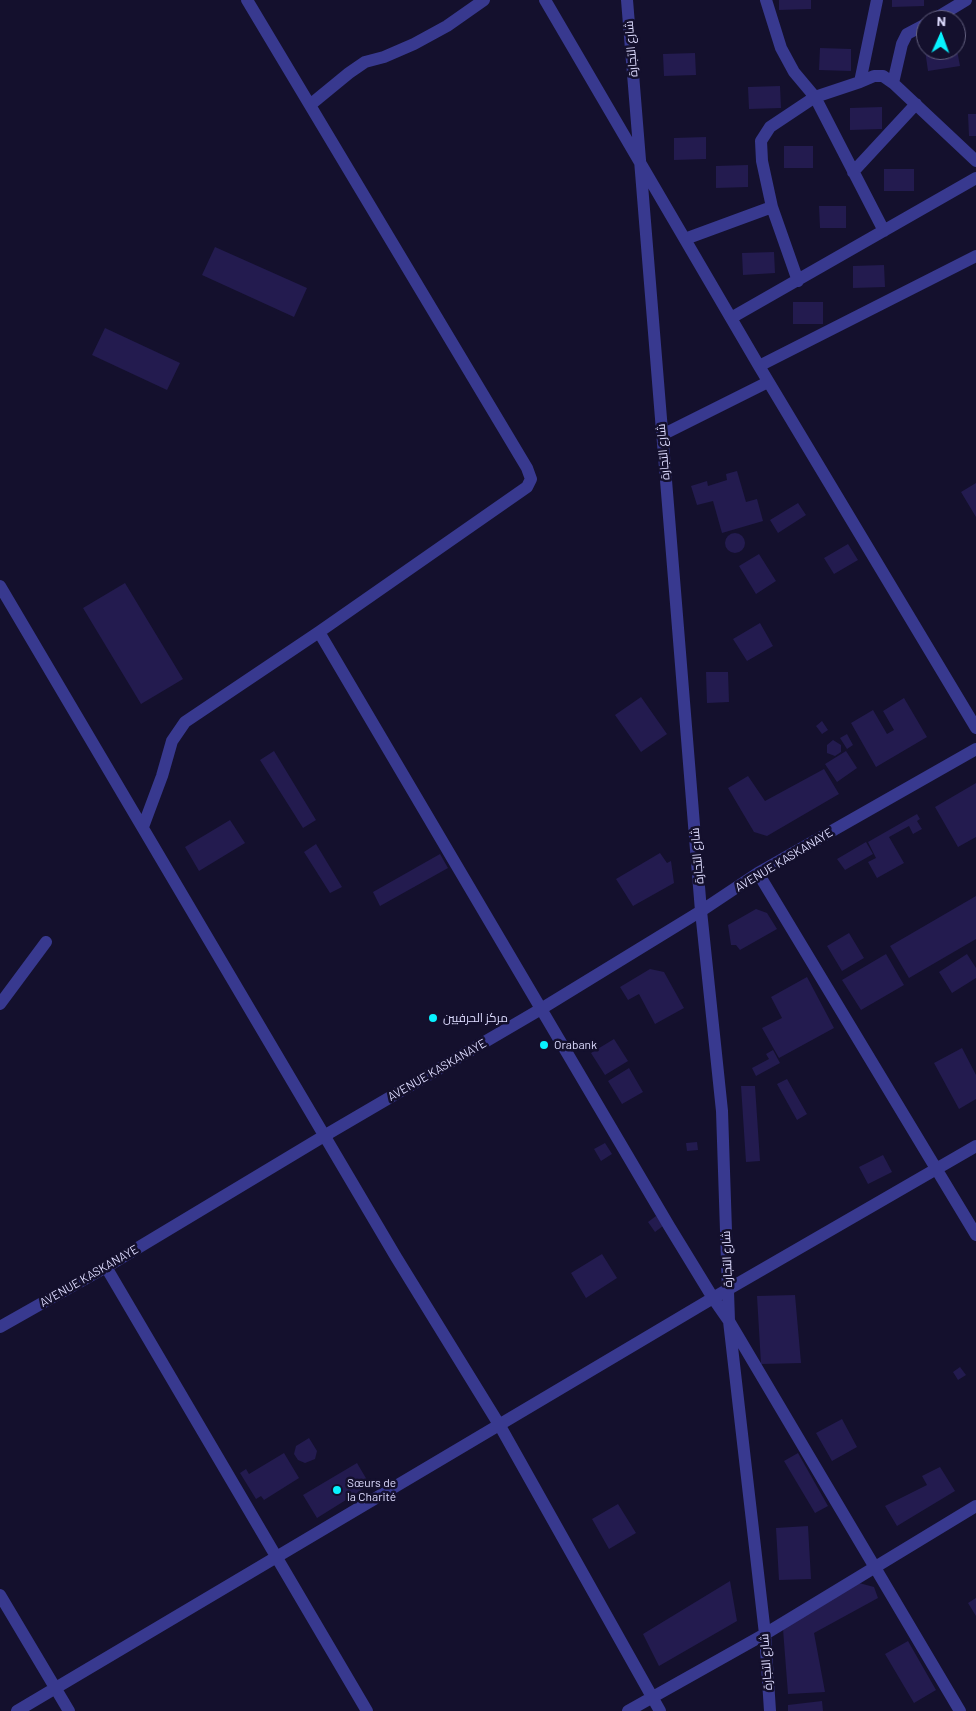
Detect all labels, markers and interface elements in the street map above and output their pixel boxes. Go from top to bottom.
north arrow [916,10,966,60]
text: N [937,12,946,29]
street label: شارع التجارة [621,20,641,78]
street label: شارع التجارة [653,423,673,481]
street label: AVENUE KASKANAYE [733,825,835,895]
street label: شارع التجارة [687,827,707,885]
place label: مركز الحرفيين [443,1011,508,1025]
marker: مركز الحرفيين [427,1012,439,1024]
street label: AVENUE KASKANAYE [385,1036,489,1104]
place label: Orabank [554,1038,597,1052]
marker: Orabank [538,1039,550,1051]
street label: شارع التجارة [719,1230,735,1288]
street label: AVENUE KASKANAYE [37,1242,141,1310]
place label: Sœurs de la Charité [347,1476,396,1504]
marker: Sœurs de la Charité [331,1484,343,1496]
street label: شارع التجارة [757,1633,775,1691]

